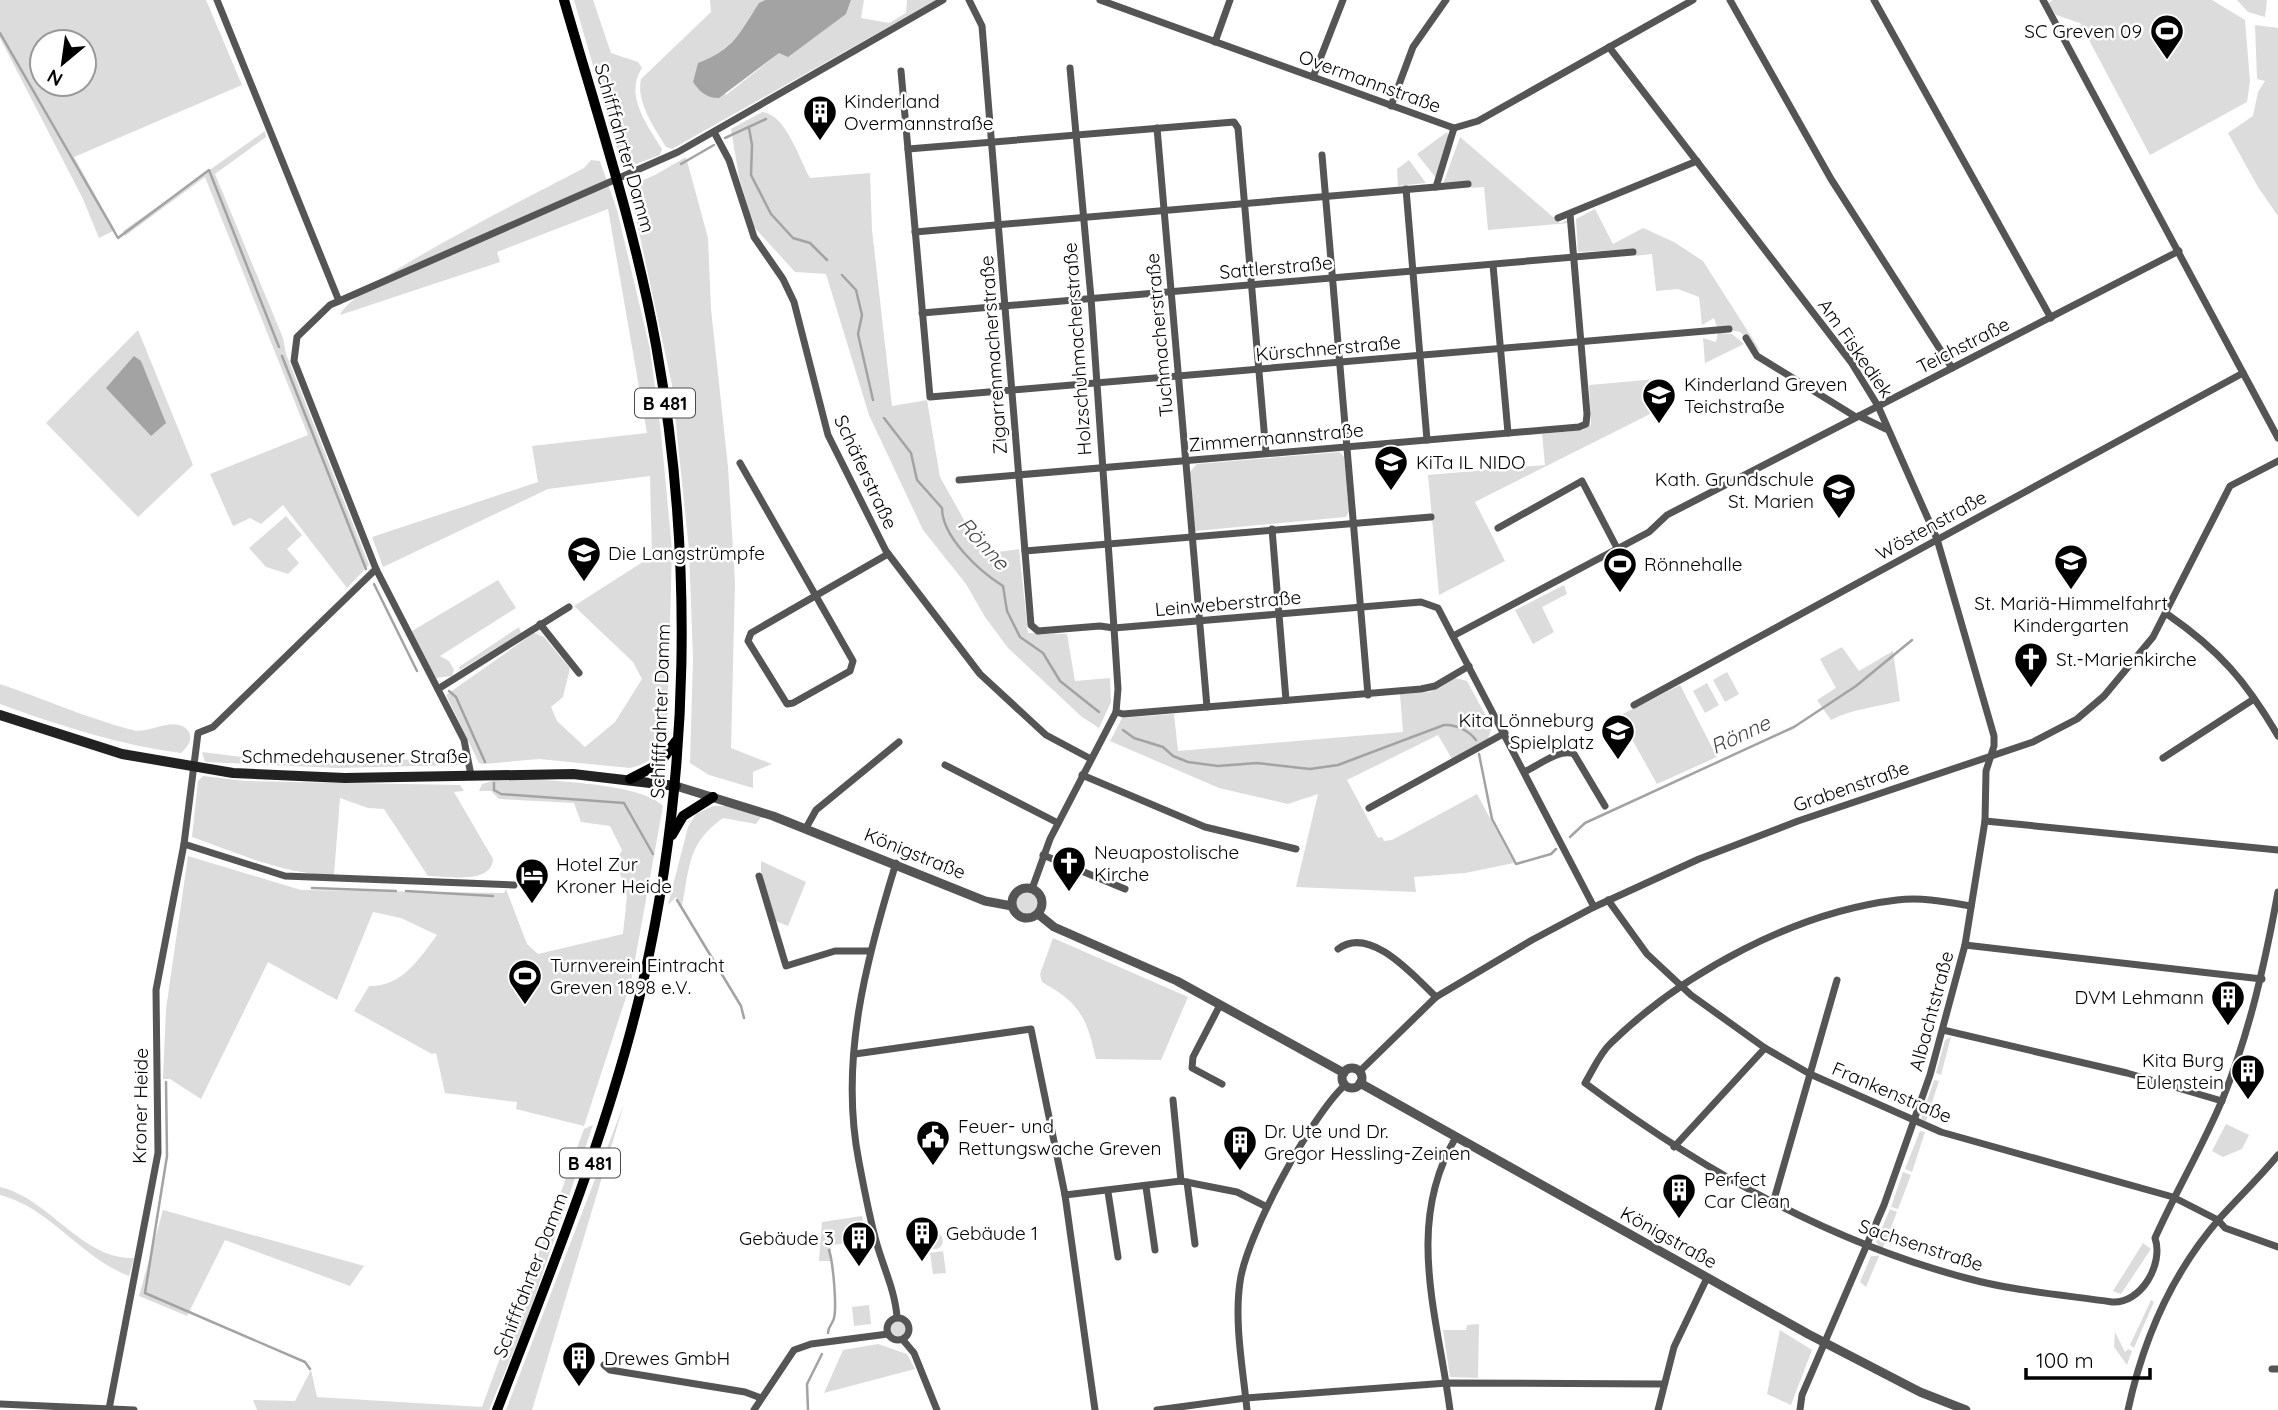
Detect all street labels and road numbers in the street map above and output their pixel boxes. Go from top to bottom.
street label: Overmannstraße [1296,44,1444,118]
street label: Schifffahrter Damm [589,61,661,235]
street label: Holzschuhmacherstraße [1058,242,1096,456]
street label: Sattlerstraße [1218,250,1334,284]
street label: Tuchmacherstraße [1140,252,1178,418]
street label: Zigarrenmacherstraße [974,255,1012,455]
street label: Am Fiskediek [1813,294,1899,402]
street label: Teichstraße [1913,311,2013,379]
street label: Kürschnerstraße [1254,330,1402,366]
road number: B 481 [635,388,695,418]
street label: Schäferstraße [829,411,903,533]
street label: Zimmermannstraße [1187,417,1365,457]
street label: Wöstenstraße [1871,485,1991,565]
street label: Leinweberstraße [1154,585,1302,621]
street label: Schifffahrter Damm [645,623,675,799]
street label: Schmedehausener Straße [242,744,468,768]
street label: Grabenstraße [1790,755,1912,817]
street label: Königstraße [861,822,969,884]
street label: Albachtstraße [1903,948,1959,1074]
street label: Kroner Heide [127,1048,153,1164]
street label: Frankenstraße [1828,1056,1956,1128]
road number: B 481 [560,1148,620,1178]
street label: Schifffahrter Damm [487,1189,573,1361]
street label: Königstraße [1616,1201,1722,1273]
street label: Sachsenstraße [1856,1214,1986,1276]

